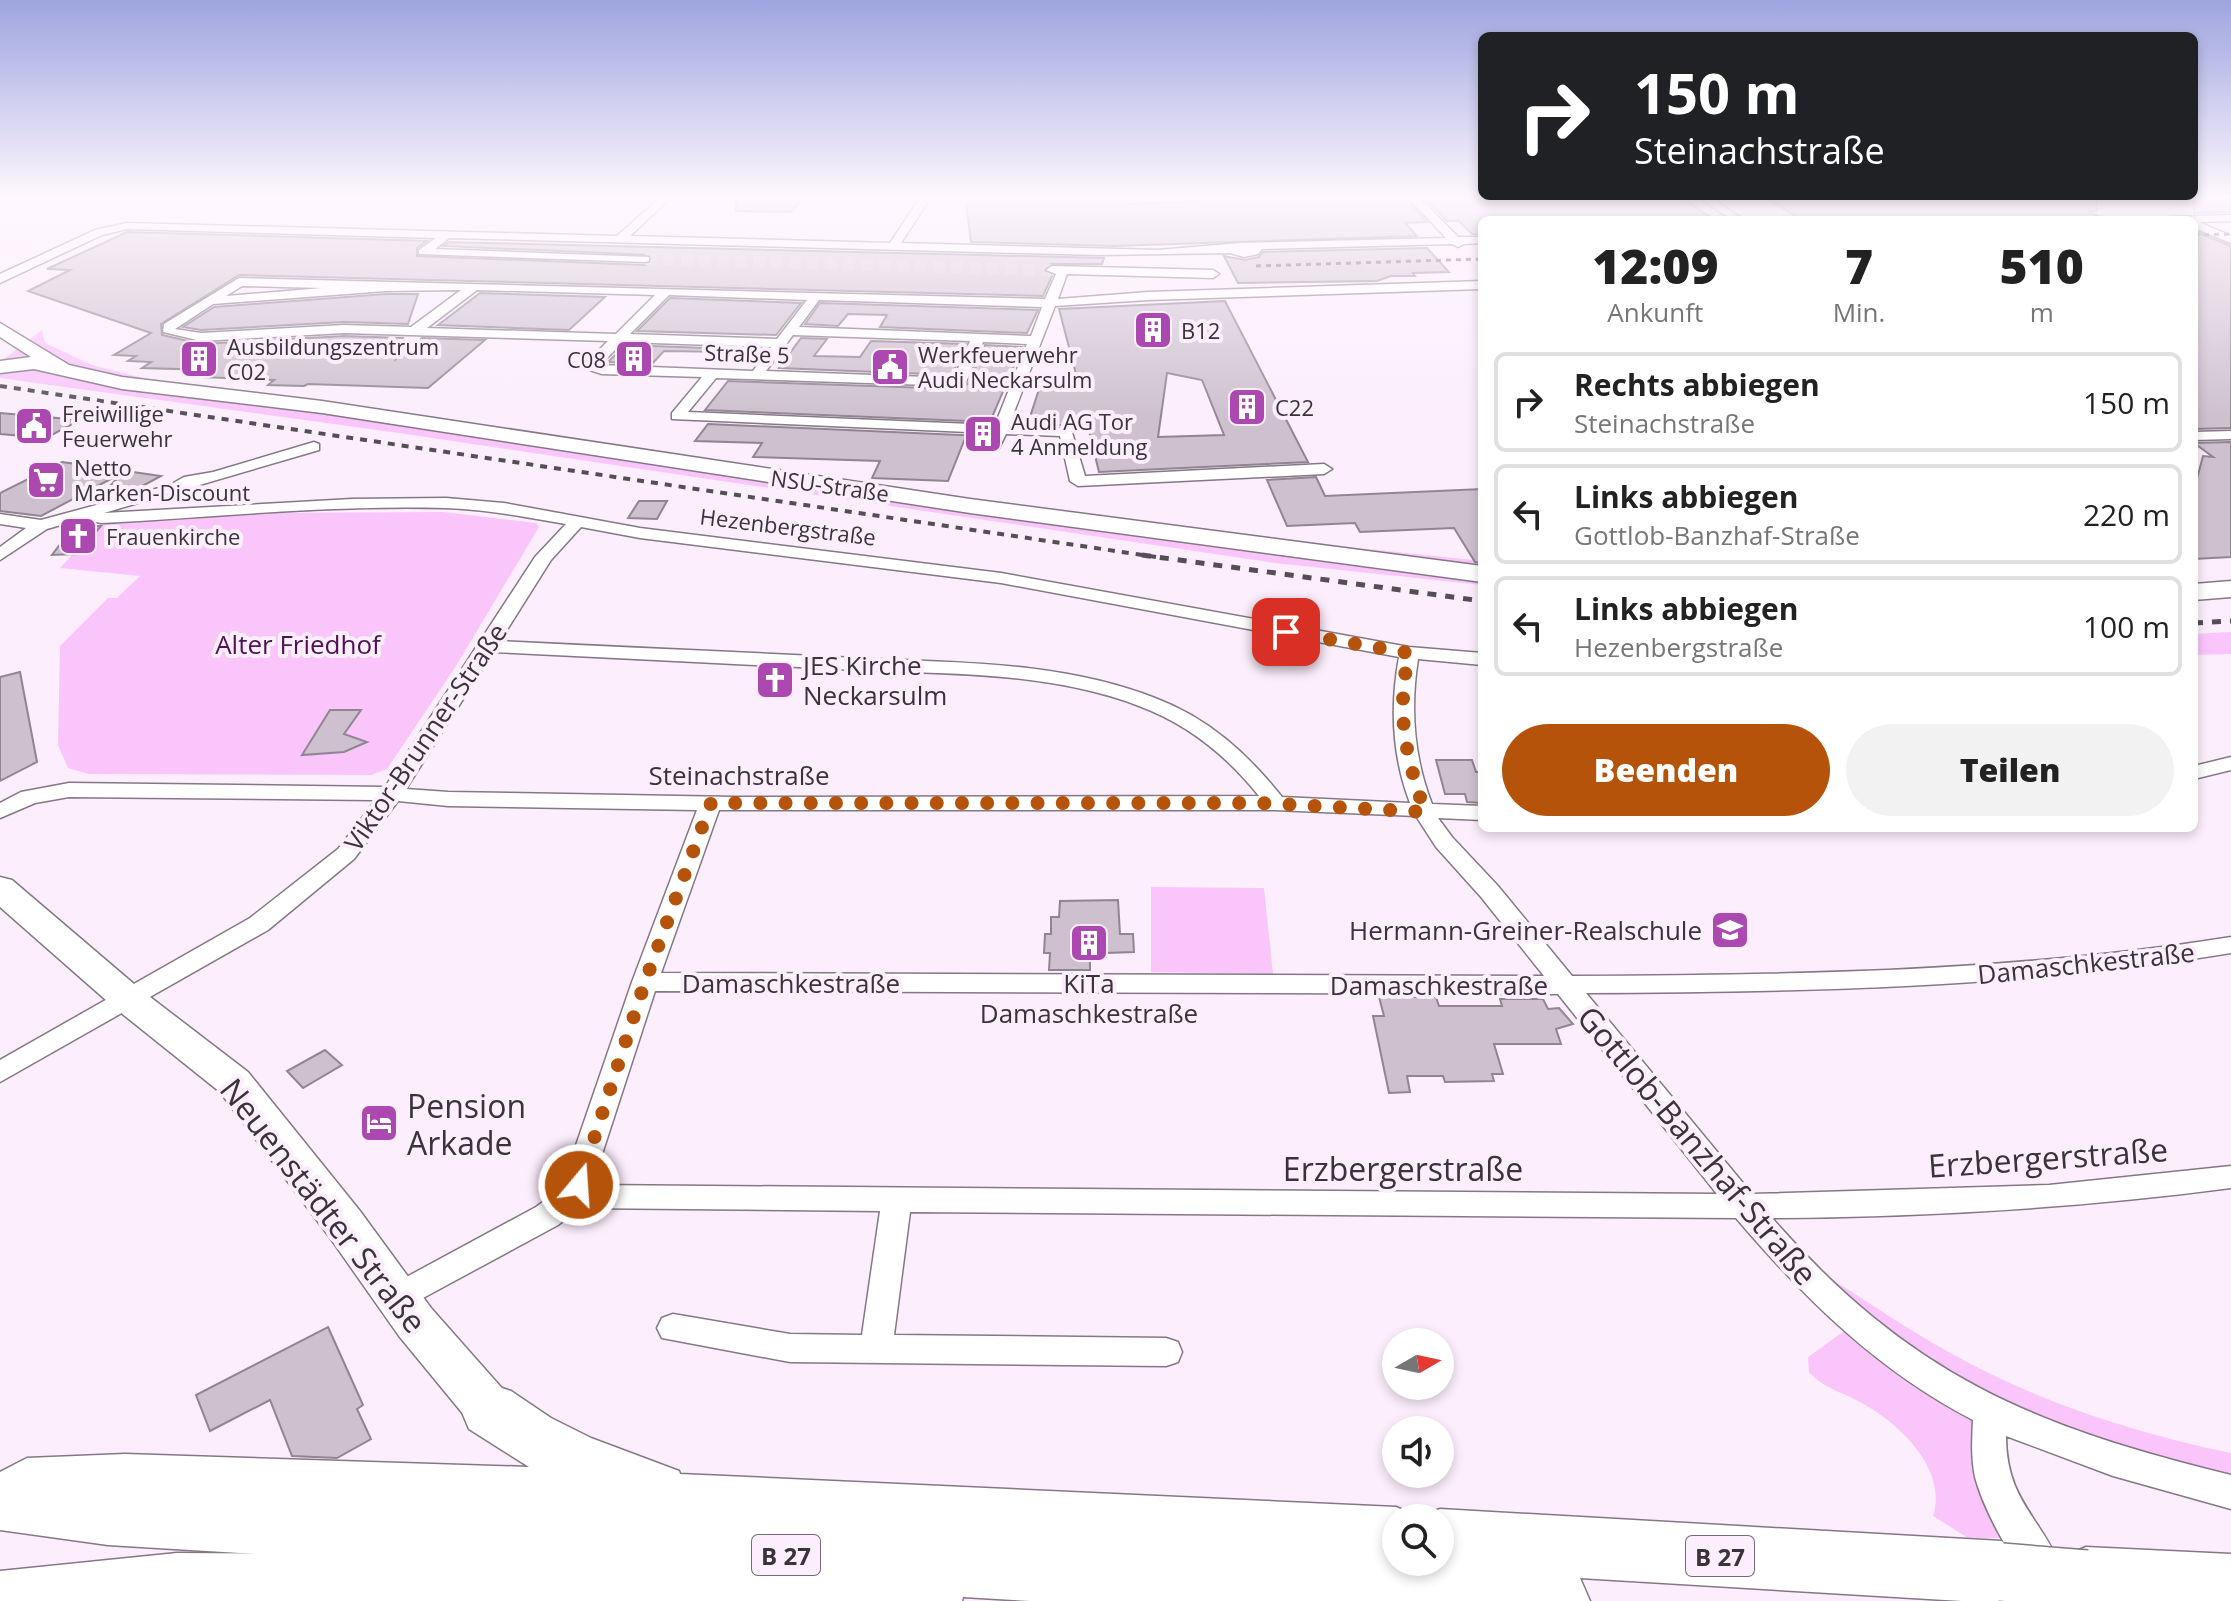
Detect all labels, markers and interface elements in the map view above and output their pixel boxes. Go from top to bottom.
text: 150 m [1634,54,1800,130]
icon: right [1502,64,1606,168]
text: Steinachstraße [1634,126,1885,175]
text: 12:09 [1592,233,1719,298]
text: 7 [1845,233,1873,298]
text: 510 [1999,233,2084,298]
text: Ankunft [1607,294,1703,330]
text: Min. [1833,294,1885,330]
text: m [2030,294,2054,330]
building icon: B12 [1132,309,1174,351]
place label: B12 [1181,315,1220,345]
place label: Ausbildungszentrum C02 [227,331,439,386]
street label: Straße 5 [704,337,790,369]
building icon: Ausbildungszentrum C02 [178,338,220,380]
building icon: C08 [613,338,655,380]
place label: Werkfeuerwehr Audi Neckarsulm [918,339,1092,394]
place label: C08 [567,344,606,374]
public building icon: Werkfeuerwehr Audi Neckarsulm [869,346,911,388]
text: Rechts abbiegen [1574,364,1820,405]
icon: right [1506,380,1550,424]
text: 150 m [2083,382,2170,423]
building icon: C22 [1226,386,1268,428]
place label: C22 [1275,392,1314,422]
place label: Freiwillige Feuerwehr [62,398,172,453]
public building icon: Freiwillige Feuerwehr [13,405,55,447]
text: Steinachstraße [1574,405,1755,441]
place label: Audi AG Tor 4 Anmeldung [1011,406,1147,461]
building icon: Audi AG Tor 4 Anmeldung [962,413,1004,455]
place label: Netto Marken-Discount [74,452,250,507]
supermarket icon: Netto Marken-Discount [25,459,67,501]
street label: NSU-Straße [769,462,891,508]
text: Links abbiegen [1574,476,1799,517]
icon: left [1506,492,1550,536]
text: 220 m [2083,494,2170,535]
street label: Hezenbergstraße [698,500,878,552]
church icon: Frauenkirche [57,515,99,557]
text: Gottlob-Banzhaf-Straße [1574,517,1860,553]
place label: Frauenkirche [106,521,240,551]
text: Links abbiegen [1574,588,1799,629]
pin [1252,598,1320,666]
icon: left [1506,604,1550,648]
text: 100 m [2083,606,2170,647]
icon: arrive [1264,610,1308,654]
street label: Viktor-Brunner-Straße [335,616,515,858]
park label: Alter Friedhof [215,626,382,662]
text: Hezenbergstraße [1574,629,1783,665]
place label: JES Kirche Neckarsulm [800,647,947,713]
church icon: JES Kirche Neckarsulm [754,659,796,701]
button: Beenden [1502,724,1830,816]
button: Teilen [1846,724,2174,816]
street label: Steinachstraße [649,757,830,793]
school or university icon: Hermann-Greiner-Realschule [1709,909,1751,951]
place label: Hermann-Greiner-Realschule [1349,912,1702,948]
building icon: KiTa Damaschkestraße [1068,922,1110,964]
street label: Damaschkestraße [1976,934,2196,992]
street label: Damaschkestraße [682,965,900,1001]
place label: KiTa Damaschkestraße [980,965,1198,1031]
street label: Damaschkestraße [1330,967,1548,1003]
street label: Gottlob-Banzhaf-Straße [1568,996,1828,1294]
street label: Neuenstädter Straße [211,1069,437,1341]
place label: Pension Arkade [407,1084,526,1164]
hotel icon: Pension Arkade [358,1102,400,1144]
street label: Erzbergerstraße [1927,1127,2169,1187]
position arrow [537,1143,621,1227]
street label: Erzbergerstraße [1283,1147,1523,1190]
north arrow [1382,1328,1454,1400]
map controls [1382,1328,1454,1576]
button: sound [1382,1416,1454,1488]
button: search [1382,1504,1454,1576]
road number: B 27 [752,1535,820,1575]
road number: B 27 [1686,1536,1754,1576]

